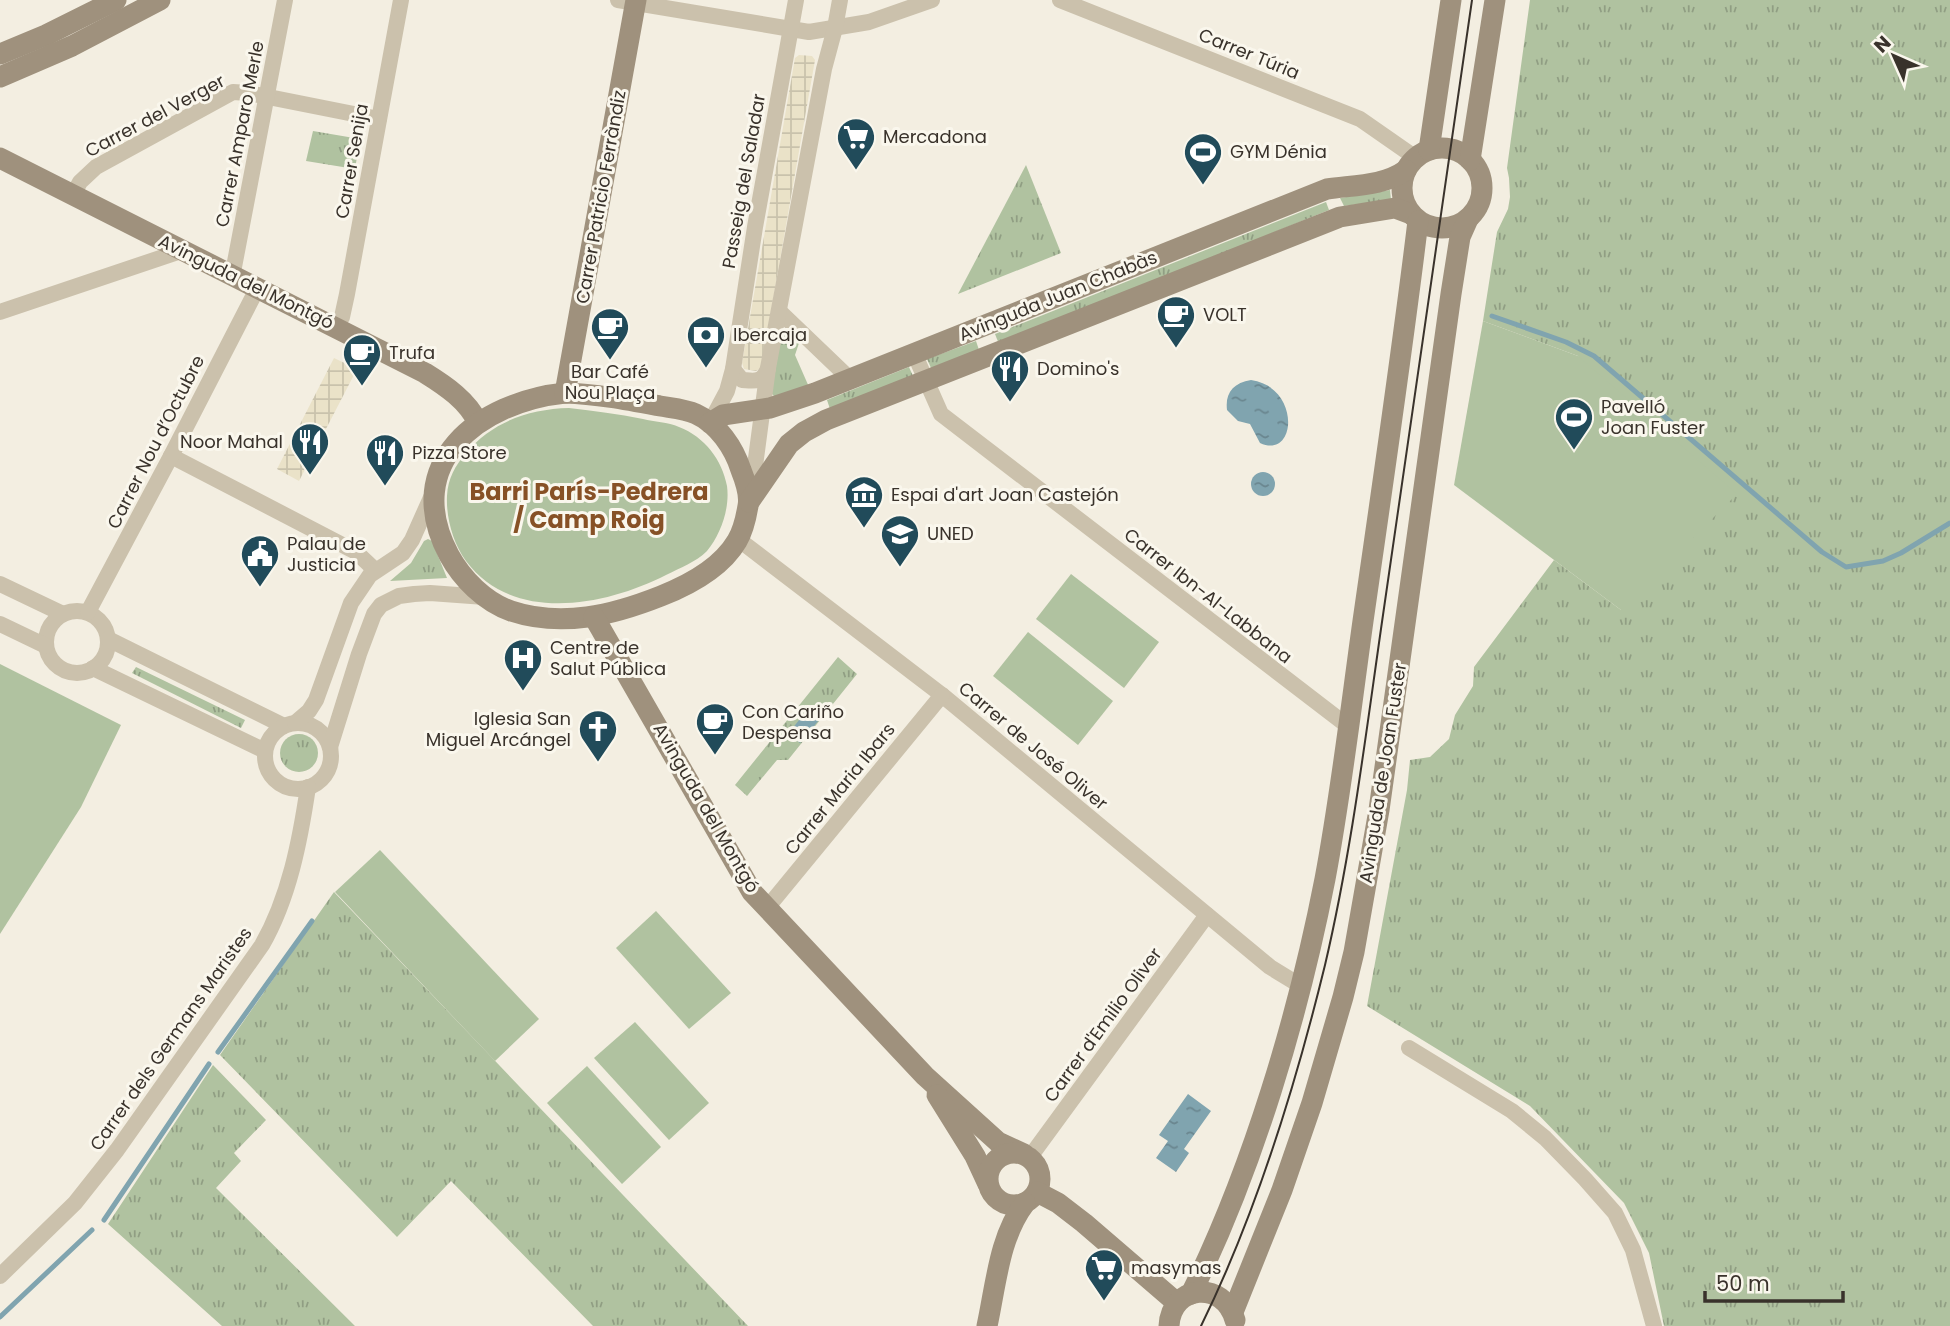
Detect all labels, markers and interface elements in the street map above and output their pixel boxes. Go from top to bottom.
north arrow [1859,21,1929,91]
street label: Carrer Túria [1195,22,1303,85]
text: N [1868,30,1897,59]
street label: Carrer Amparo Merle [209,39,270,229]
street label: Carrer del Verger [81,68,229,163]
street label: Carrer Patricio Ferràndiz [569,88,632,306]
street label: Passeig del Saladar [716,91,771,270]
street label: Carrer Senija [329,101,374,220]
supermarket icon: Mercadona [835,116,877,171]
place label: Mercadona [883,124,987,149]
sports icon: GYM Dénia [1182,131,1224,186]
place label: GYM Dénia [1230,139,1327,164]
street label: Avinguda del Montgó [154,228,338,335]
street label: Avinguda Juan Chabàs [955,244,1161,347]
cafe icon: VOLT [1155,294,1197,349]
place label: VOLT [1203,302,1247,327]
cafe icon: Bar Café Nou Plaça [589,306,631,361]
bank icon: Ibercaja [685,314,727,369]
place label: Ibercaja [733,322,807,347]
cafe icon: Trufa [341,332,383,387]
place label: Trufa [389,340,435,365]
restaurant icon: Domino's [989,348,1031,403]
street label: Carrer Nou d’Octubre [101,351,210,533]
place label: Domino's [1037,356,1120,381]
place label: Bar Café Nou Plaça [565,359,655,405]
place label: Pavelló Joan Fuster [1601,394,1705,440]
sports icon: Pavelló Joan Fuster [1553,396,1595,451]
restaurant icon: Noor Mahal [289,421,331,476]
place label: Noor Mahal [180,429,283,454]
restaurant icon: Pizza Store [364,432,406,487]
place label: Pizza Store [412,440,507,465]
museum icon: Espai d'art Joan Castejón [843,474,885,529]
district label: Barri París-Pedrera / Camp Roig [469,475,709,536]
place label: Espai d'art Joan Castejón [891,482,1119,507]
school or university icon: UNED [879,513,921,568]
place label: UNED [927,521,974,546]
street label: Carrer Ibn-Al-Labbana [1119,522,1297,669]
place label: Palau de Justicia [287,531,366,577]
public building icon: Palau de Justicia [239,533,281,588]
place label: Centre de Salut Pública [550,635,666,681]
hospital icon: Centre de Salut Pública [502,637,544,692]
street label: Avinguda de Joan Fuster [1353,661,1412,885]
street label: Carrer de José Oliver [953,676,1113,816]
place label: Con Cariño Despensa [742,699,844,745]
cafe icon: Con Cariño Despensa [694,701,736,756]
place label: Iglesia San Miguel Arcángel [426,706,571,752]
church icon: Iglesia San Miguel Arcángel [577,708,619,763]
street label: Avinguda del Montgó [648,718,765,897]
street label: Carrer Maria Ibars [779,718,901,860]
street label: Carrer dels Germans Maristes [84,922,258,1156]
street label: Carrer d'Emilio Oliver [1038,942,1167,1107]
supermarket icon: masymas [1083,1247,1125,1302]
place label: masymas [1131,1255,1221,1280]
scale bar [1705,1260,1843,1304]
text: 50 m [1716,1269,1770,1298]

